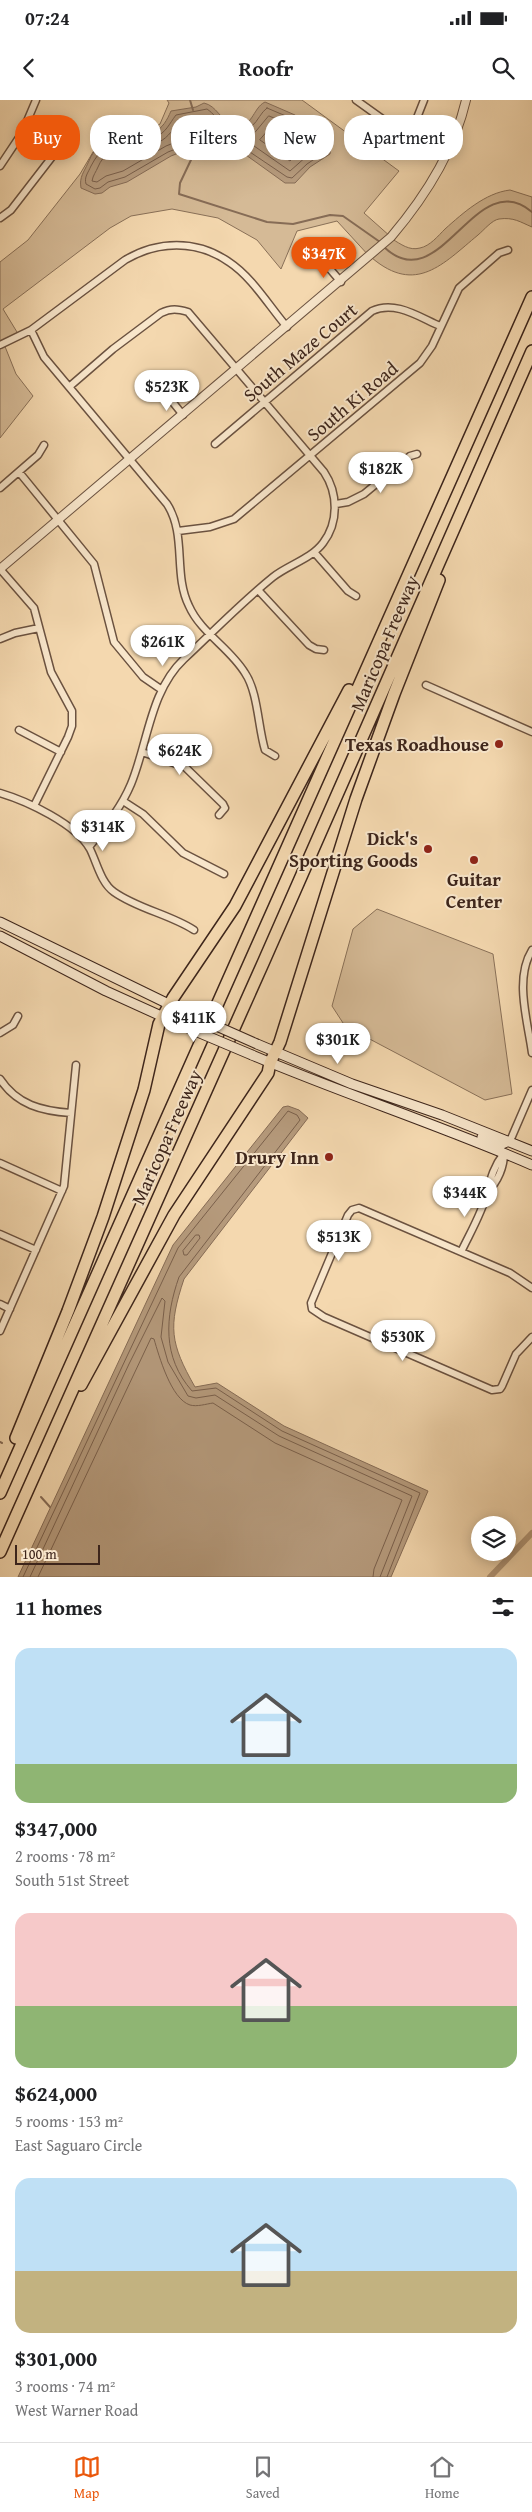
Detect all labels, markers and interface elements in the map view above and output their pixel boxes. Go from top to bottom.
text: 07:24 [25,4,70,32]
text: Roofr [239,52,293,84]
icon: back [15,54,43,82]
icon: search [489,54,517,82]
chip: Buy [15,115,80,160]
chip: Rent [90,115,161,160]
chip: Filters [171,115,255,160]
chip: New [265,115,334,160]
chip: Apartment [344,115,463,160]
pin: $347K [289,236,359,279]
text: $347K [302,241,346,265]
street label: South Maze Court [237,296,363,408]
street label: South Ki Road [300,354,404,448]
pin: $523K [132,370,202,412]
text: $523K [145,374,189,398]
pin: $182K [346,452,416,494]
text: $182K [359,456,403,480]
street label: Maricopa Freeway [343,570,426,715]
pin: $261K [128,624,198,667]
text: $261K [141,629,185,653]
place label: Texas Roadhouse [345,730,489,758]
pin: $624K [145,734,215,776]
text: $624K [158,738,202,762]
marker: Texas Roadhouse [493,738,505,750]
pin: $314K [68,810,138,852]
text: $314K [81,814,125,838]
place label: Dick's Sporting Goods [289,824,418,874]
marker: Dick's Sporting Goods [422,843,434,855]
marker: Guitar Center [468,854,480,866]
place label: Guitar Center [446,865,503,915]
pin: $411K [159,1000,229,1043]
text: $411K [172,1005,216,1029]
pin: $301K [303,1022,373,1065]
text: $301K [316,1027,360,1051]
street label: Maricopa Freeway [124,1064,209,1209]
place label: Drury Inn [235,1143,320,1171]
marker: Drury Inn [323,1151,335,1163]
pin: $344K [430,1176,500,1218]
text: $344K [443,1180,487,1204]
pin: $513K [304,1220,374,1262]
text: $513K [317,1224,361,1248]
pin: $530K [368,1320,438,1362]
text: $530K [381,1324,425,1348]
map controls [471,1516,516,1561]
button: layers [471,1516,516,1561]
scale bar [15,1542,100,1565]
text: 100 m [22,1544,57,1564]
text: 11 homes [15,1592,102,1623]
icon: filters [489,1593,517,1621]
icon: home [221,1680,311,1770]
text: $347,000 [15,1813,97,1844]
text: 2 rooms · 78 m² [15,1844,115,1868]
text: South 51st Street [15,1868,129,1892]
icon: home [221,1945,311,2035]
text: $624,000 [15,2078,97,2109]
text: 5 rooms · 153 m² [15,2109,123,2133]
text: East Saguaro Circle [15,2133,142,2157]
icon: home [221,2210,311,2300]
text: $301,000 [15,2343,97,2374]
text: 3 rooms · 74 m² [15,2374,115,2398]
text: West Warner Road [15,2398,138,2422]
tab: Map [73,2453,101,2503]
tab: Saved [246,2453,280,2503]
tab: Home [425,2453,459,2503]

